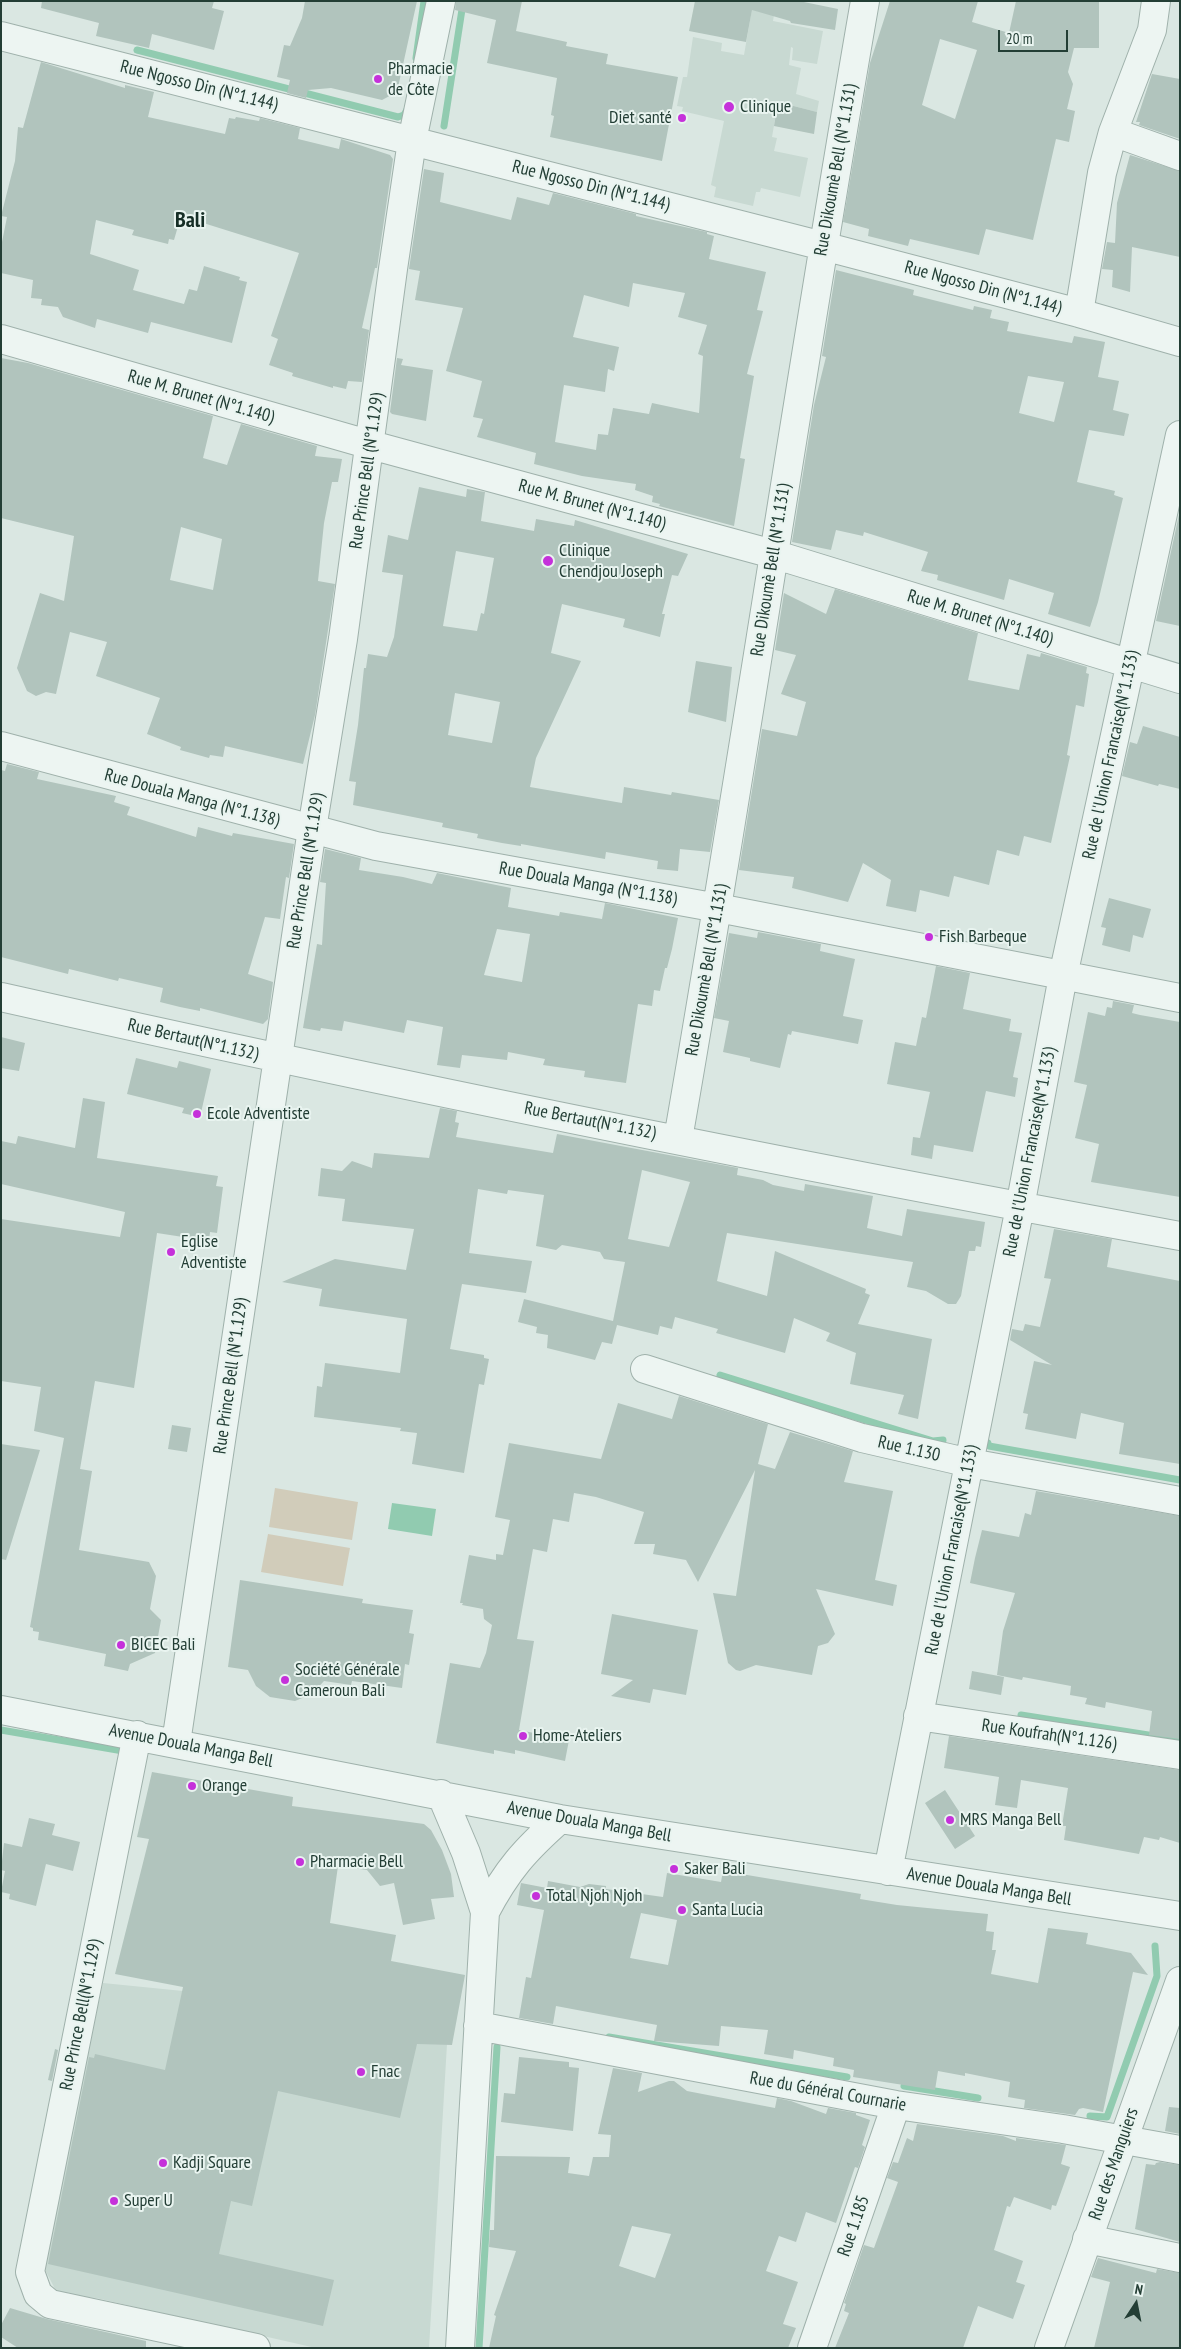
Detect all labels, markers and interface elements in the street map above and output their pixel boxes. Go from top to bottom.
scale bar [1001,20,1071,52]
text: 20 m [1006,29,1032,48]
street label: Rue Ngosso Din (N°1.144) [118,56,280,116]
place label: Pharmacie de Côte [388,58,453,100]
marker: Pharmacie de Côte [372,73,384,85]
street label: Rue Dikoumè Bell (N°1.131) [810,82,862,258]
place label: Clinique [740,96,791,118]
marker: Clinique [722,100,736,114]
place label: Diet santé [609,107,672,129]
marker: Diet santé [676,112,688,124]
street label: Rue Ngosso Din (N°1.144) [510,156,672,216]
district label: Bali [175,208,205,234]
street label: Rue Ngosso Din (N°1.144) [902,257,1064,319]
street label: Rue M. Brunet (N°1.140) [125,366,277,428]
street label: Rue Prince Bell (N°1.129) [345,392,389,550]
street label: Rue M. Brunet (N°1.140) [516,475,668,535]
street label: Rue Dikoumè Bell (N°1.131) [747,482,795,658]
place label: Clinique Chendjou Joseph [559,540,663,582]
marker: Clinique Chendjou Joseph [541,554,555,568]
street label: Rue M. Brunet (N°1.140) [904,586,1056,650]
street label: Rue de l'Union Francaise(N°1.133) [1078,648,1144,862]
street label: Rue Douala Manga (N°1.138) [102,764,282,832]
street label: Rue Prince Bell (N°1.129) [283,792,329,950]
street label: Rue Douala Manga (N°1.138) [497,858,679,910]
street label: Rue Dikoumè Bell (N°1.131) [681,882,733,1058]
place label: Fish Barbeque [939,926,1027,948]
marker: Fish Barbeque [923,931,935,943]
street label: Rue Bertaut(N°1.132) [125,1014,261,1066]
street label: Rue de l'Union Francaise(N°1.133) [999,1045,1061,1259]
street label: Rue Bertaut(N°1.132) [522,1098,658,1144]
place label: Ecole Adventiste [207,1103,310,1125]
marker: Ecole Adventiste [191,1108,203,1120]
place label: Eglise Adventiste [181,1231,247,1274]
marker: Eglise Adventiste [165,1246,177,1258]
street label: Rue Prince Bell (N°1.129) [209,1297,253,1455]
street label: Rue 1.130 [876,1431,942,1467]
street label: Rue de l'Union Francaise(N°1.133) [921,1443,983,1657]
place label: BICEC Bali [131,1634,195,1656]
marker: BICEC Bali [115,1639,127,1651]
place label: Société Générale Cameroun Bali [295,1659,400,1702]
marker: Société Générale Cameroun Bali [279,1674,291,1686]
street label: Rue Koufrah(N°1.126) [980,1715,1118,1755]
street label: Avenue Douala Manga Bell [107,1720,275,1772]
place label: Home-Ateliers [533,1725,622,1747]
marker: Home-Ateliers [517,1730,529,1742]
place label: Orange [202,1775,247,1797]
marker: Orange [186,1780,198,1792]
street label: Avenue Douala Manga Bell [505,1797,673,1847]
place label: MRS Manga Bell [960,1809,1061,1831]
marker: MRS Manga Bell [944,1814,956,1826]
place label: Pharmacie Bell [310,1851,403,1873]
marker: Pharmacie Bell [294,1856,306,1868]
place label: Saker Bali [684,1858,746,1880]
marker: Saker Bali [668,1863,680,1875]
street label: Avenue Douala Manga Bell [905,1863,1073,1911]
place label: Total Njoh Njoh [546,1885,642,1907]
marker: Total Njoh Njoh [530,1890,542,1902]
place label: Santa Lucia [692,1899,763,1921]
marker: Santa Lucia [676,1904,688,1916]
street label: Rue Prince Bell(N°1.129) [56,1938,106,2092]
place label: Fnac [371,2061,400,2083]
marker: Fnac [355,2066,367,2078]
street label: Rue du Général Cournarie [748,2068,908,2116]
street label: Rue des Manguiers [1085,2105,1143,2223]
place label: Kadji Square [173,2152,251,2174]
marker: Kadji Square [157,2157,169,2169]
place label: Super U [124,2190,173,2212]
street label: Rue 1.185 [833,2193,875,2259]
marker: Super U [108,2195,120,2207]
north arrow [1111,2279,1161,2329]
text: N [1133,2280,1144,2299]

